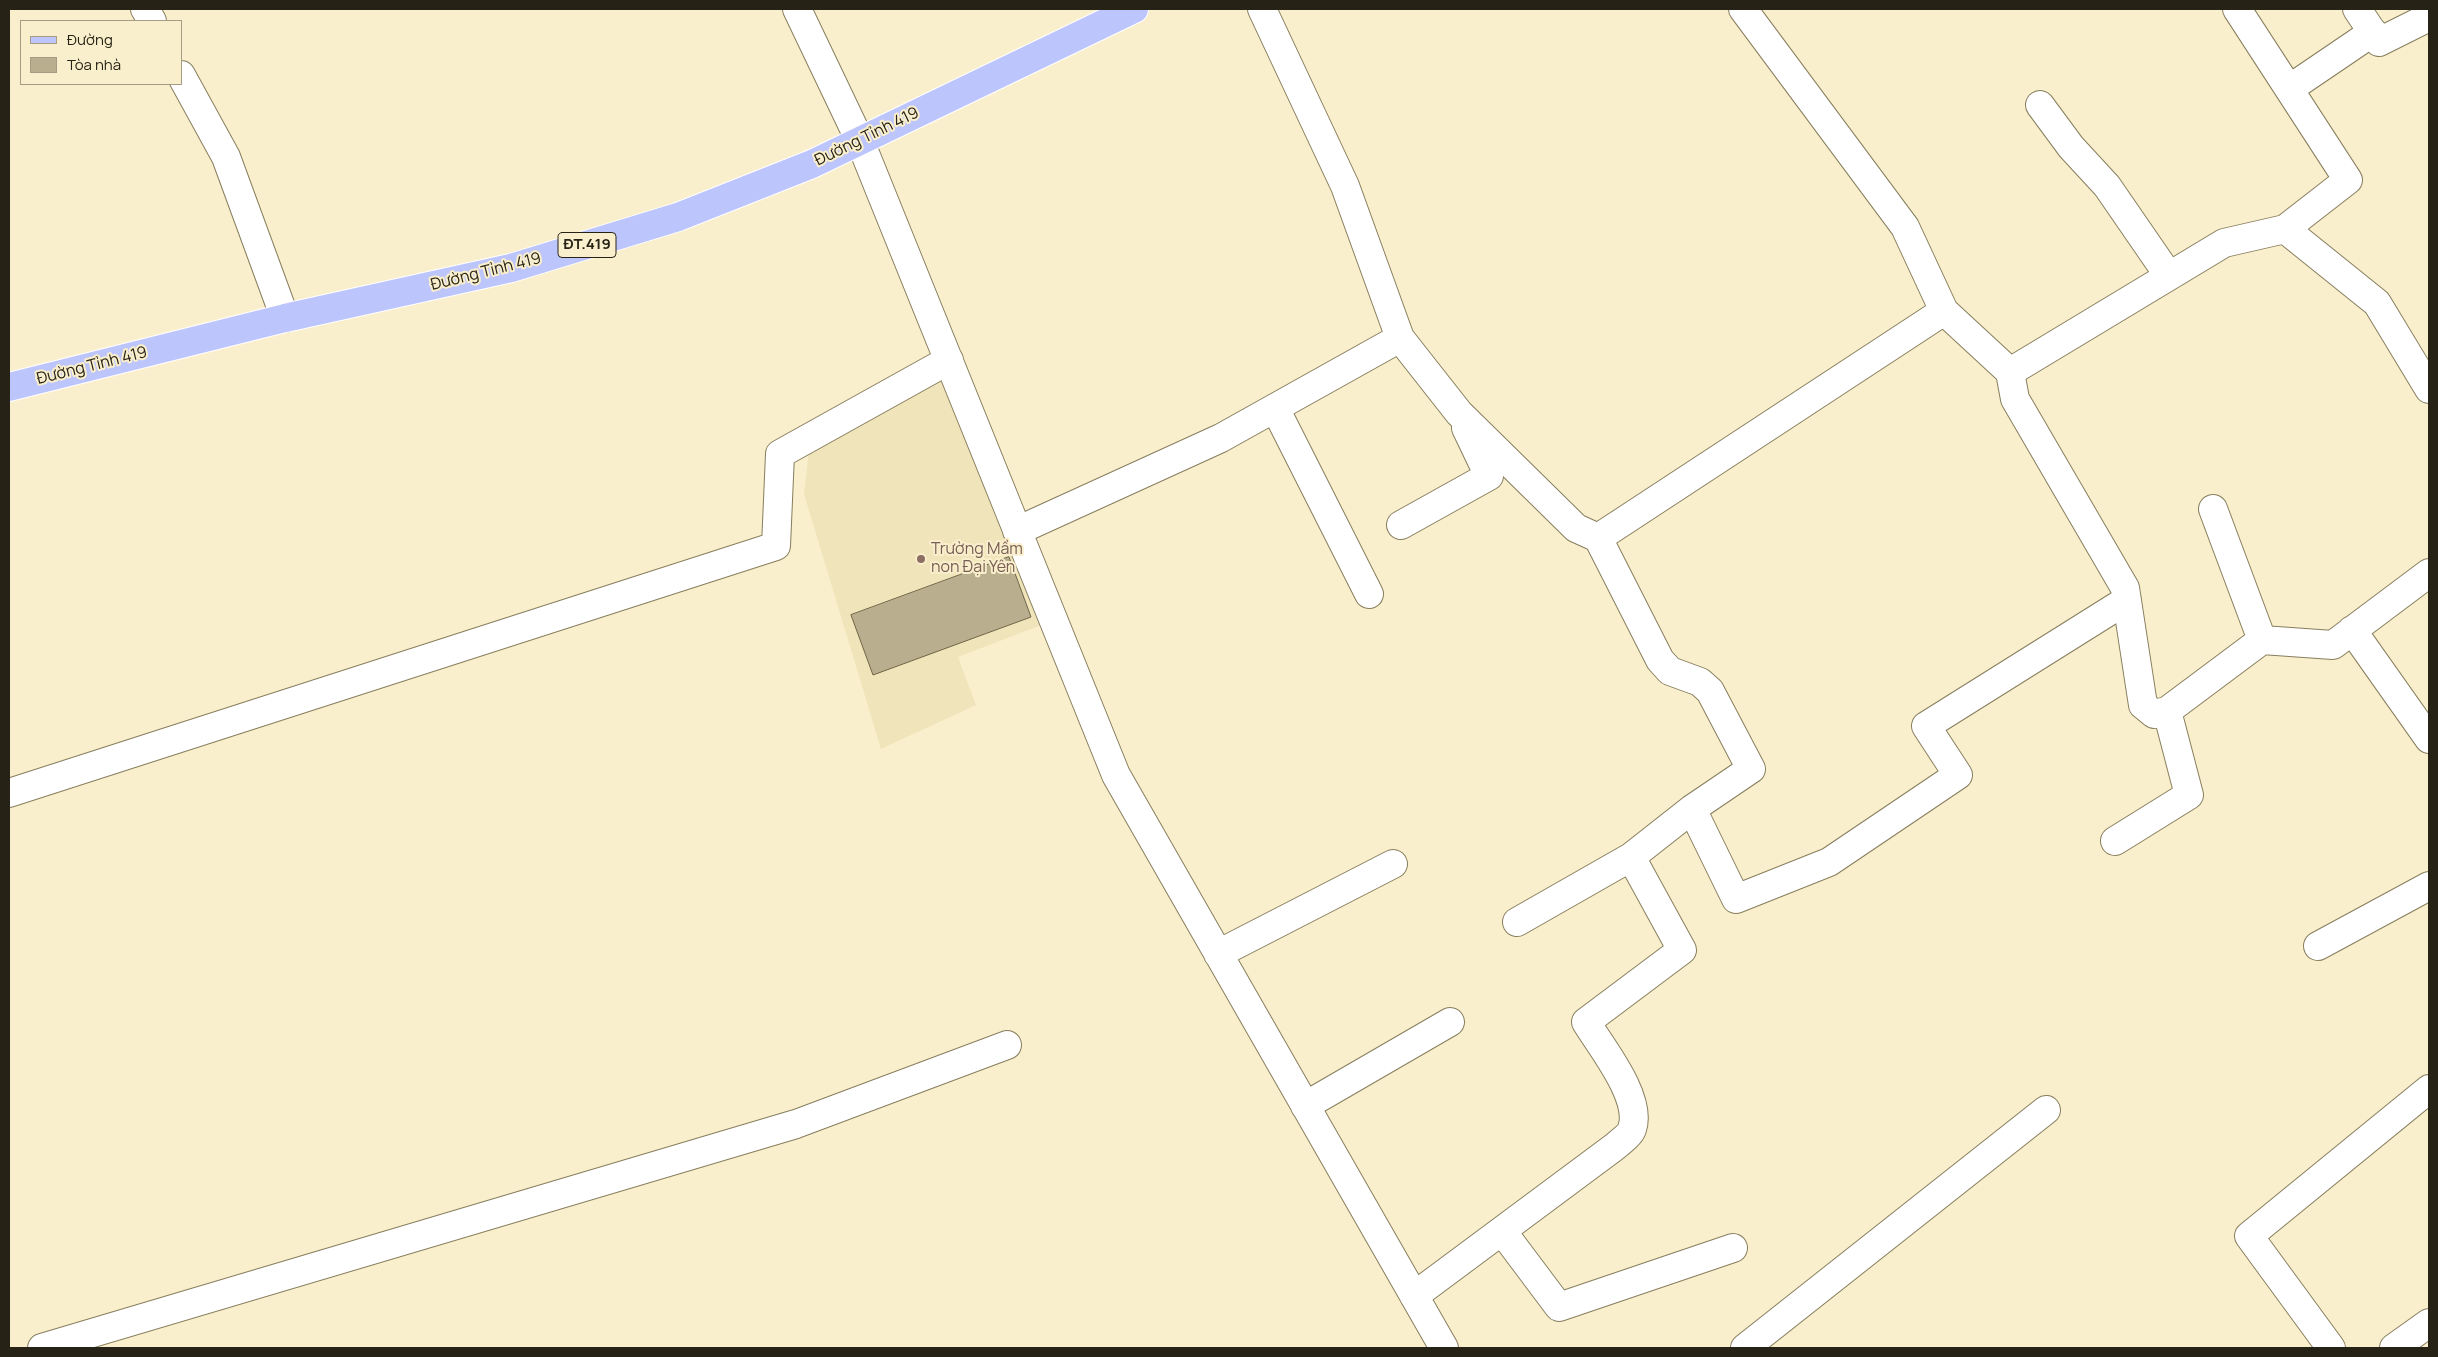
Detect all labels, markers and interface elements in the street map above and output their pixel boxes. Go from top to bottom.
legend [20,20,182,85]
text: Đường [67,29,113,50]
text: Tòa nhà [67,54,121,75]
street label: Đường Tỉnh 419 [812,104,922,170]
road number: ĐT.419 [558,232,616,258]
street label: Đường Tỉnh 419 [429,249,543,295]
street label: Đường Tỉnh 419 [35,343,149,389]
place label: Trường Mầm non Đại Yên [931,540,1023,578]
marker: Trường Mầm non Đại Yên [915,553,927,565]

